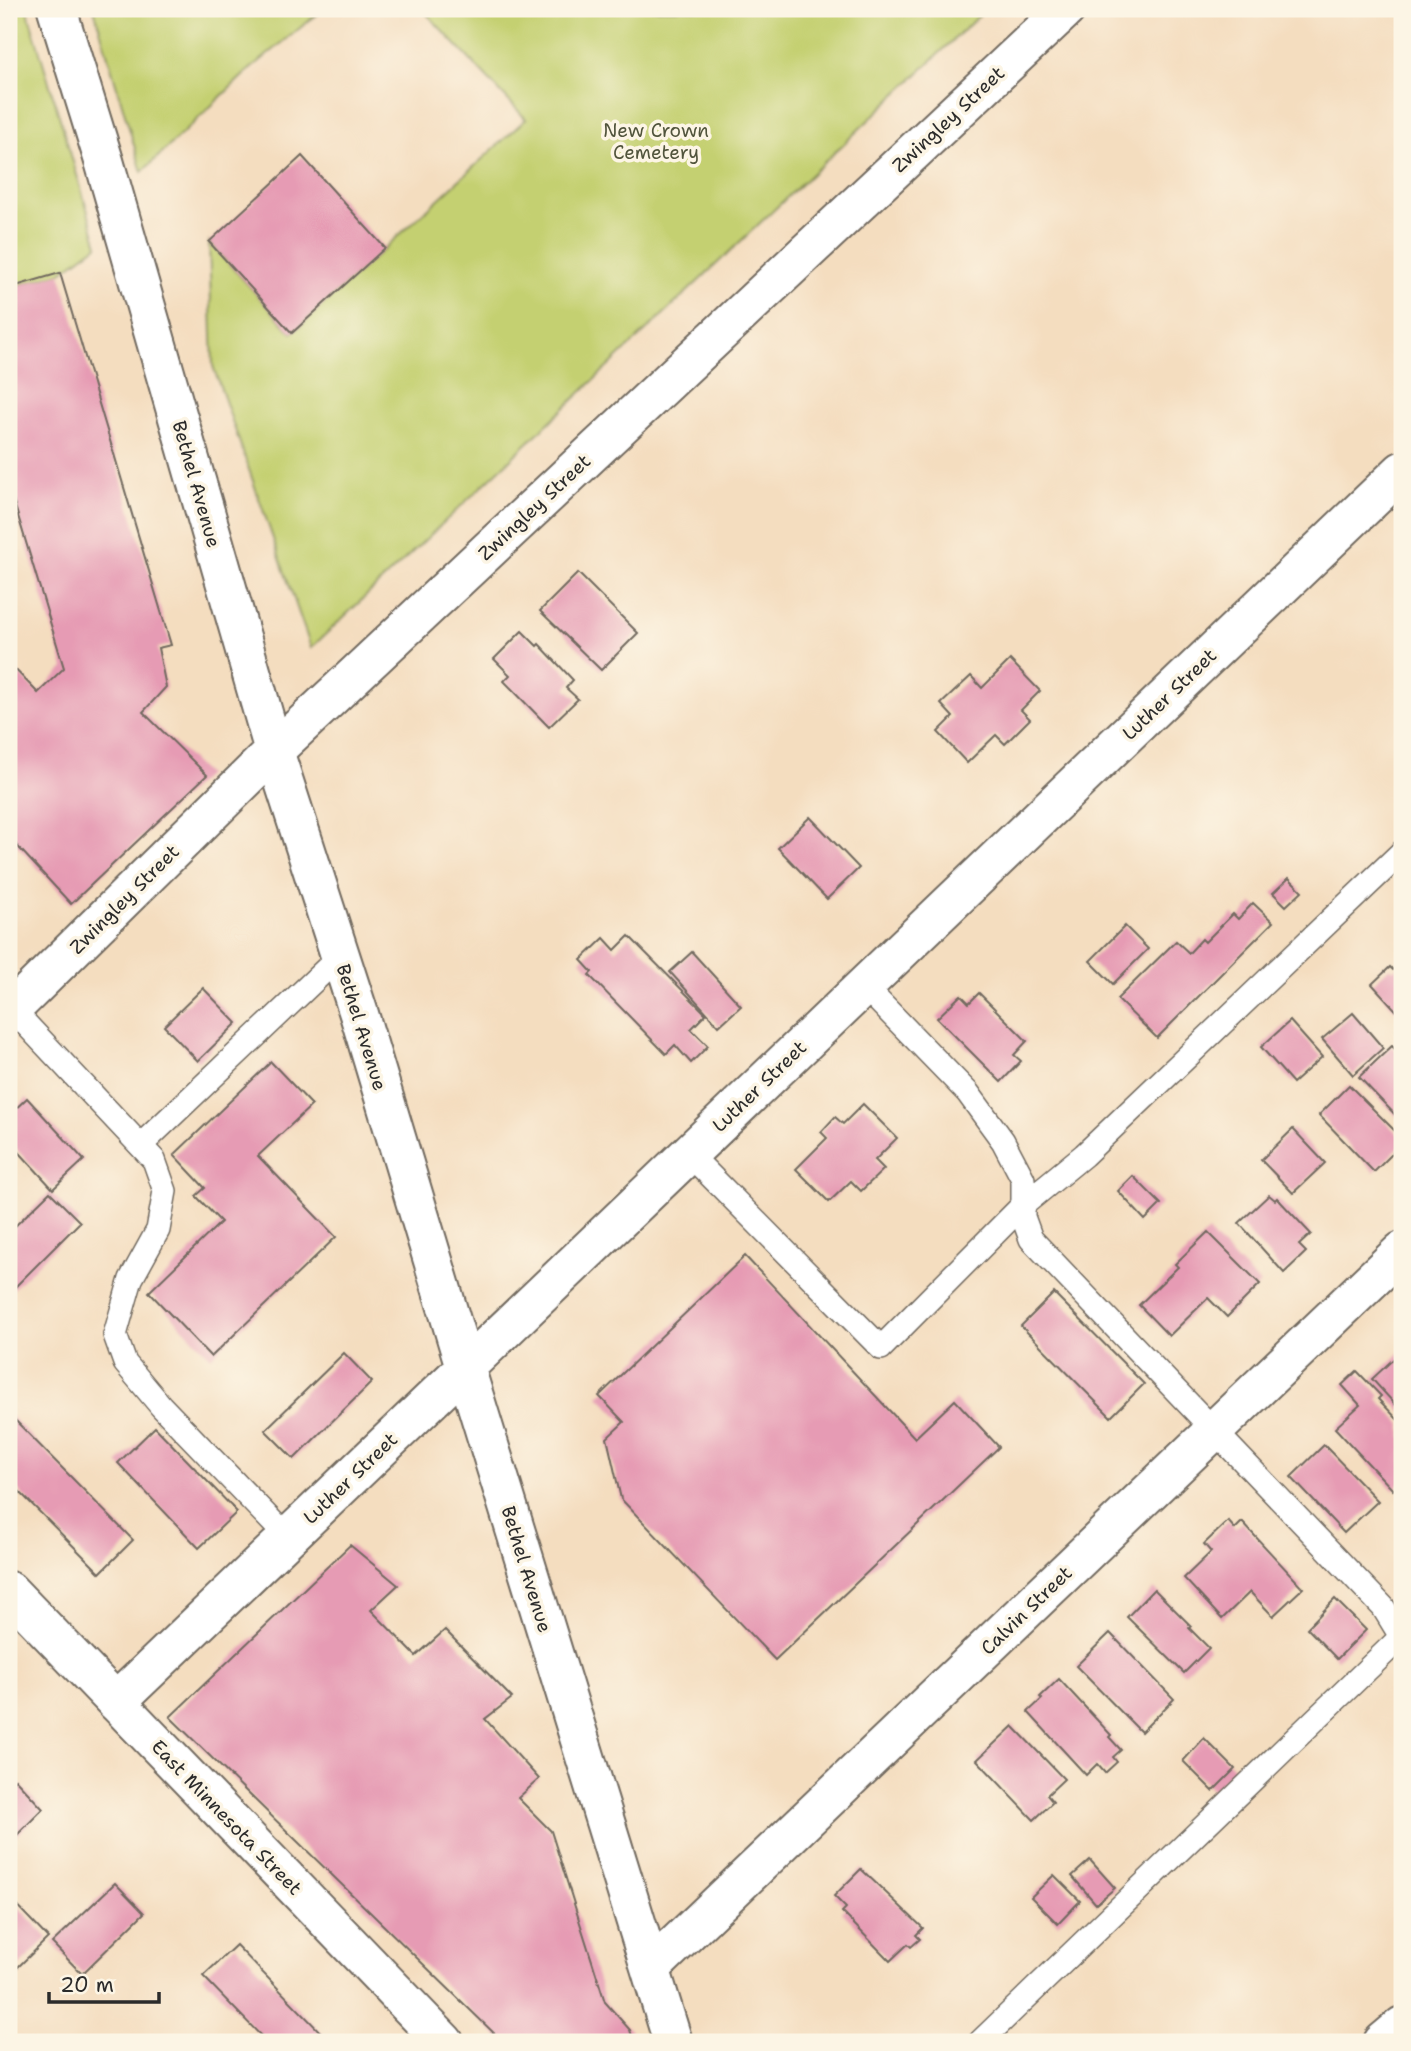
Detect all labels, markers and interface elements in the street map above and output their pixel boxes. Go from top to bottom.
street label: Zwingley Street [887,61,1010,178]
park label: New Crown Cemetery [603,118,709,165]
street label: Bethel Avenue [166,418,227,551]
street label: Zwingley Street [473,449,596,566]
street label: Luther Street [1117,643,1222,746]
street label: Zwingley Street [64,839,184,959]
street label: Bethel Avenue [330,961,393,1093]
street label: Luther Street [707,1035,812,1138]
street label: Luther Street [298,1427,403,1530]
street label: Bethel Avenue [495,1503,558,1635]
street label: Calvin Street [975,1560,1077,1660]
street label: East Minnesota Street [146,1734,307,1900]
scale bar [49,1960,159,2004]
text: 20 m [60,1971,114,1999]

